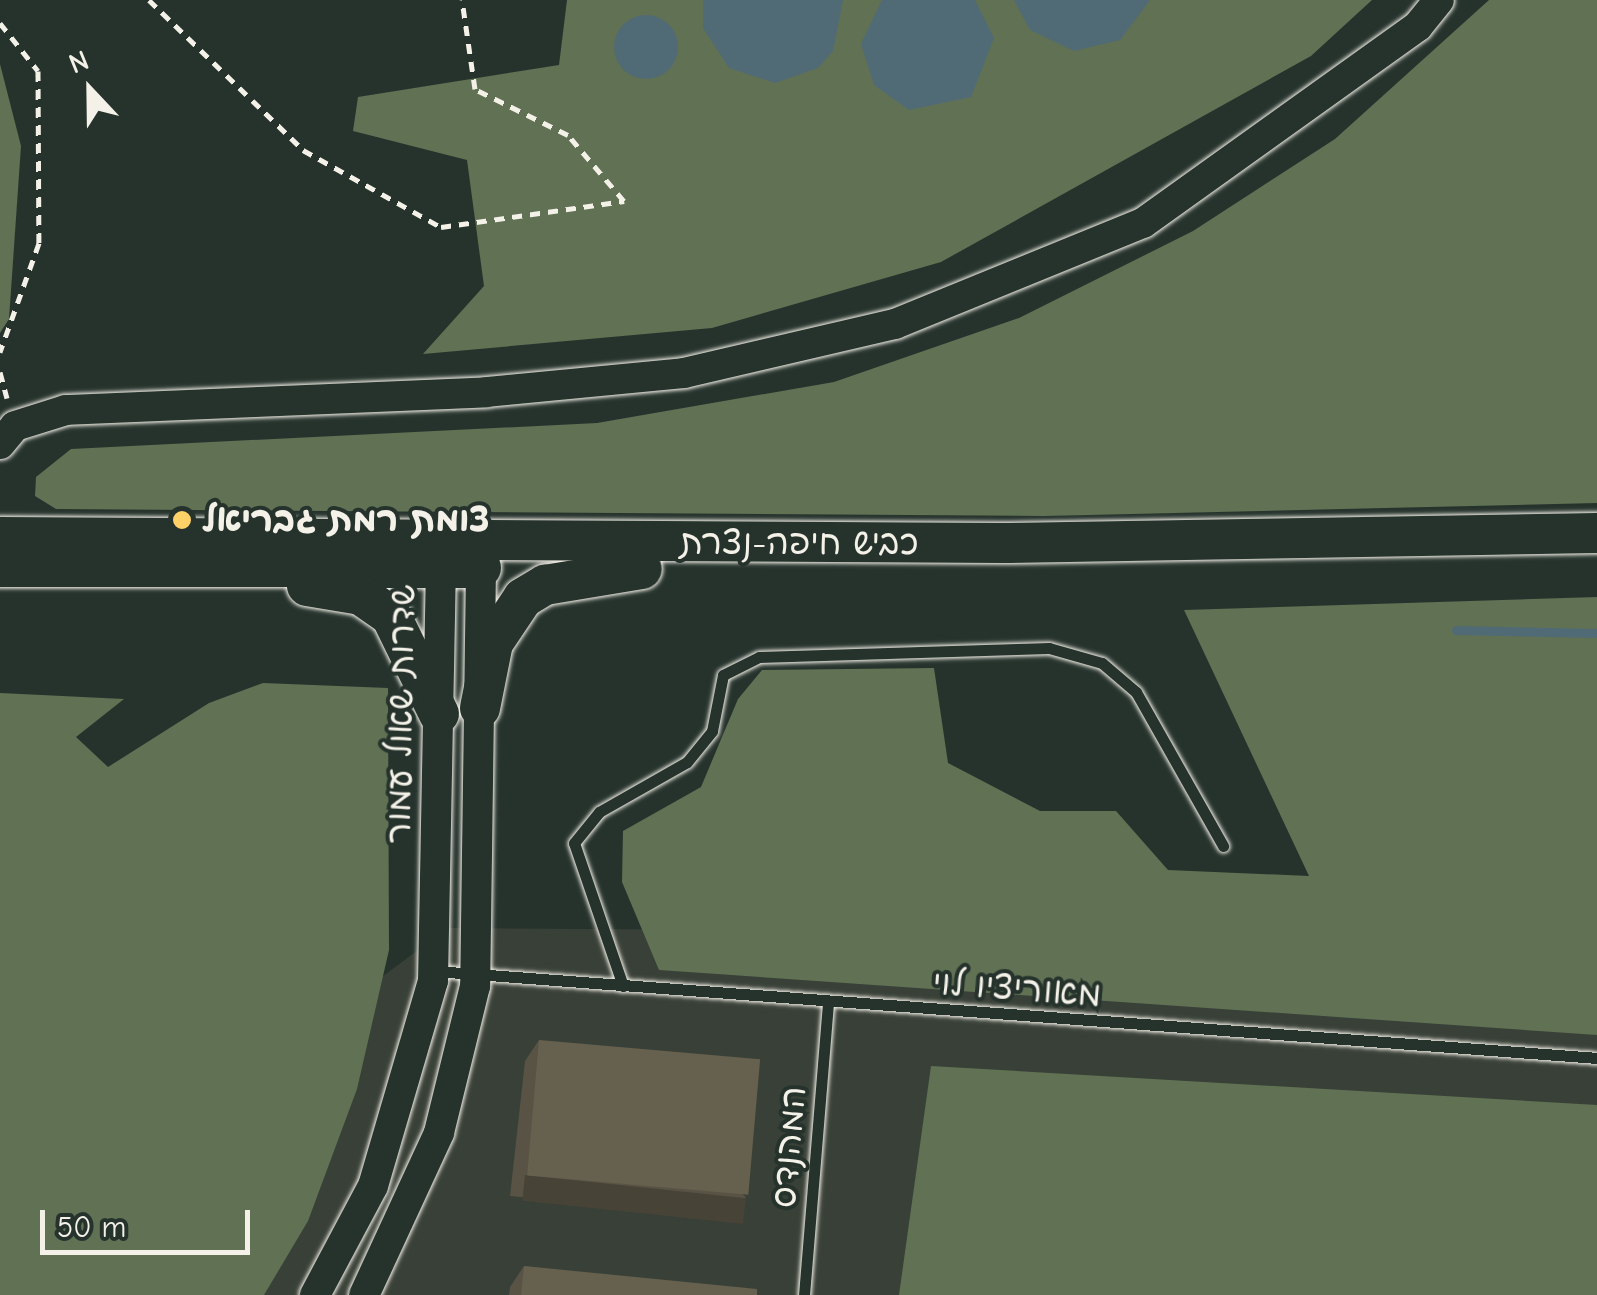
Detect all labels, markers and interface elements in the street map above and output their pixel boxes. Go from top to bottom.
north arrow [40,40,140,140]
text: N [64,44,93,80]
place label: צומת רמת גבריאל [202,499,490,541]
marker: צומת רמת גבריאל [171,509,193,531]
street label: כביש חיפה-נצרת [680,522,918,564]
street label: שדרות שאול עמור [378,584,424,844]
street label: מאוריציו לוי [931,962,1103,1016]
street label: המהנדס [763,1084,815,1210]
scale bar [45,1190,255,1252]
text: 50 m [57,1210,126,1245]

